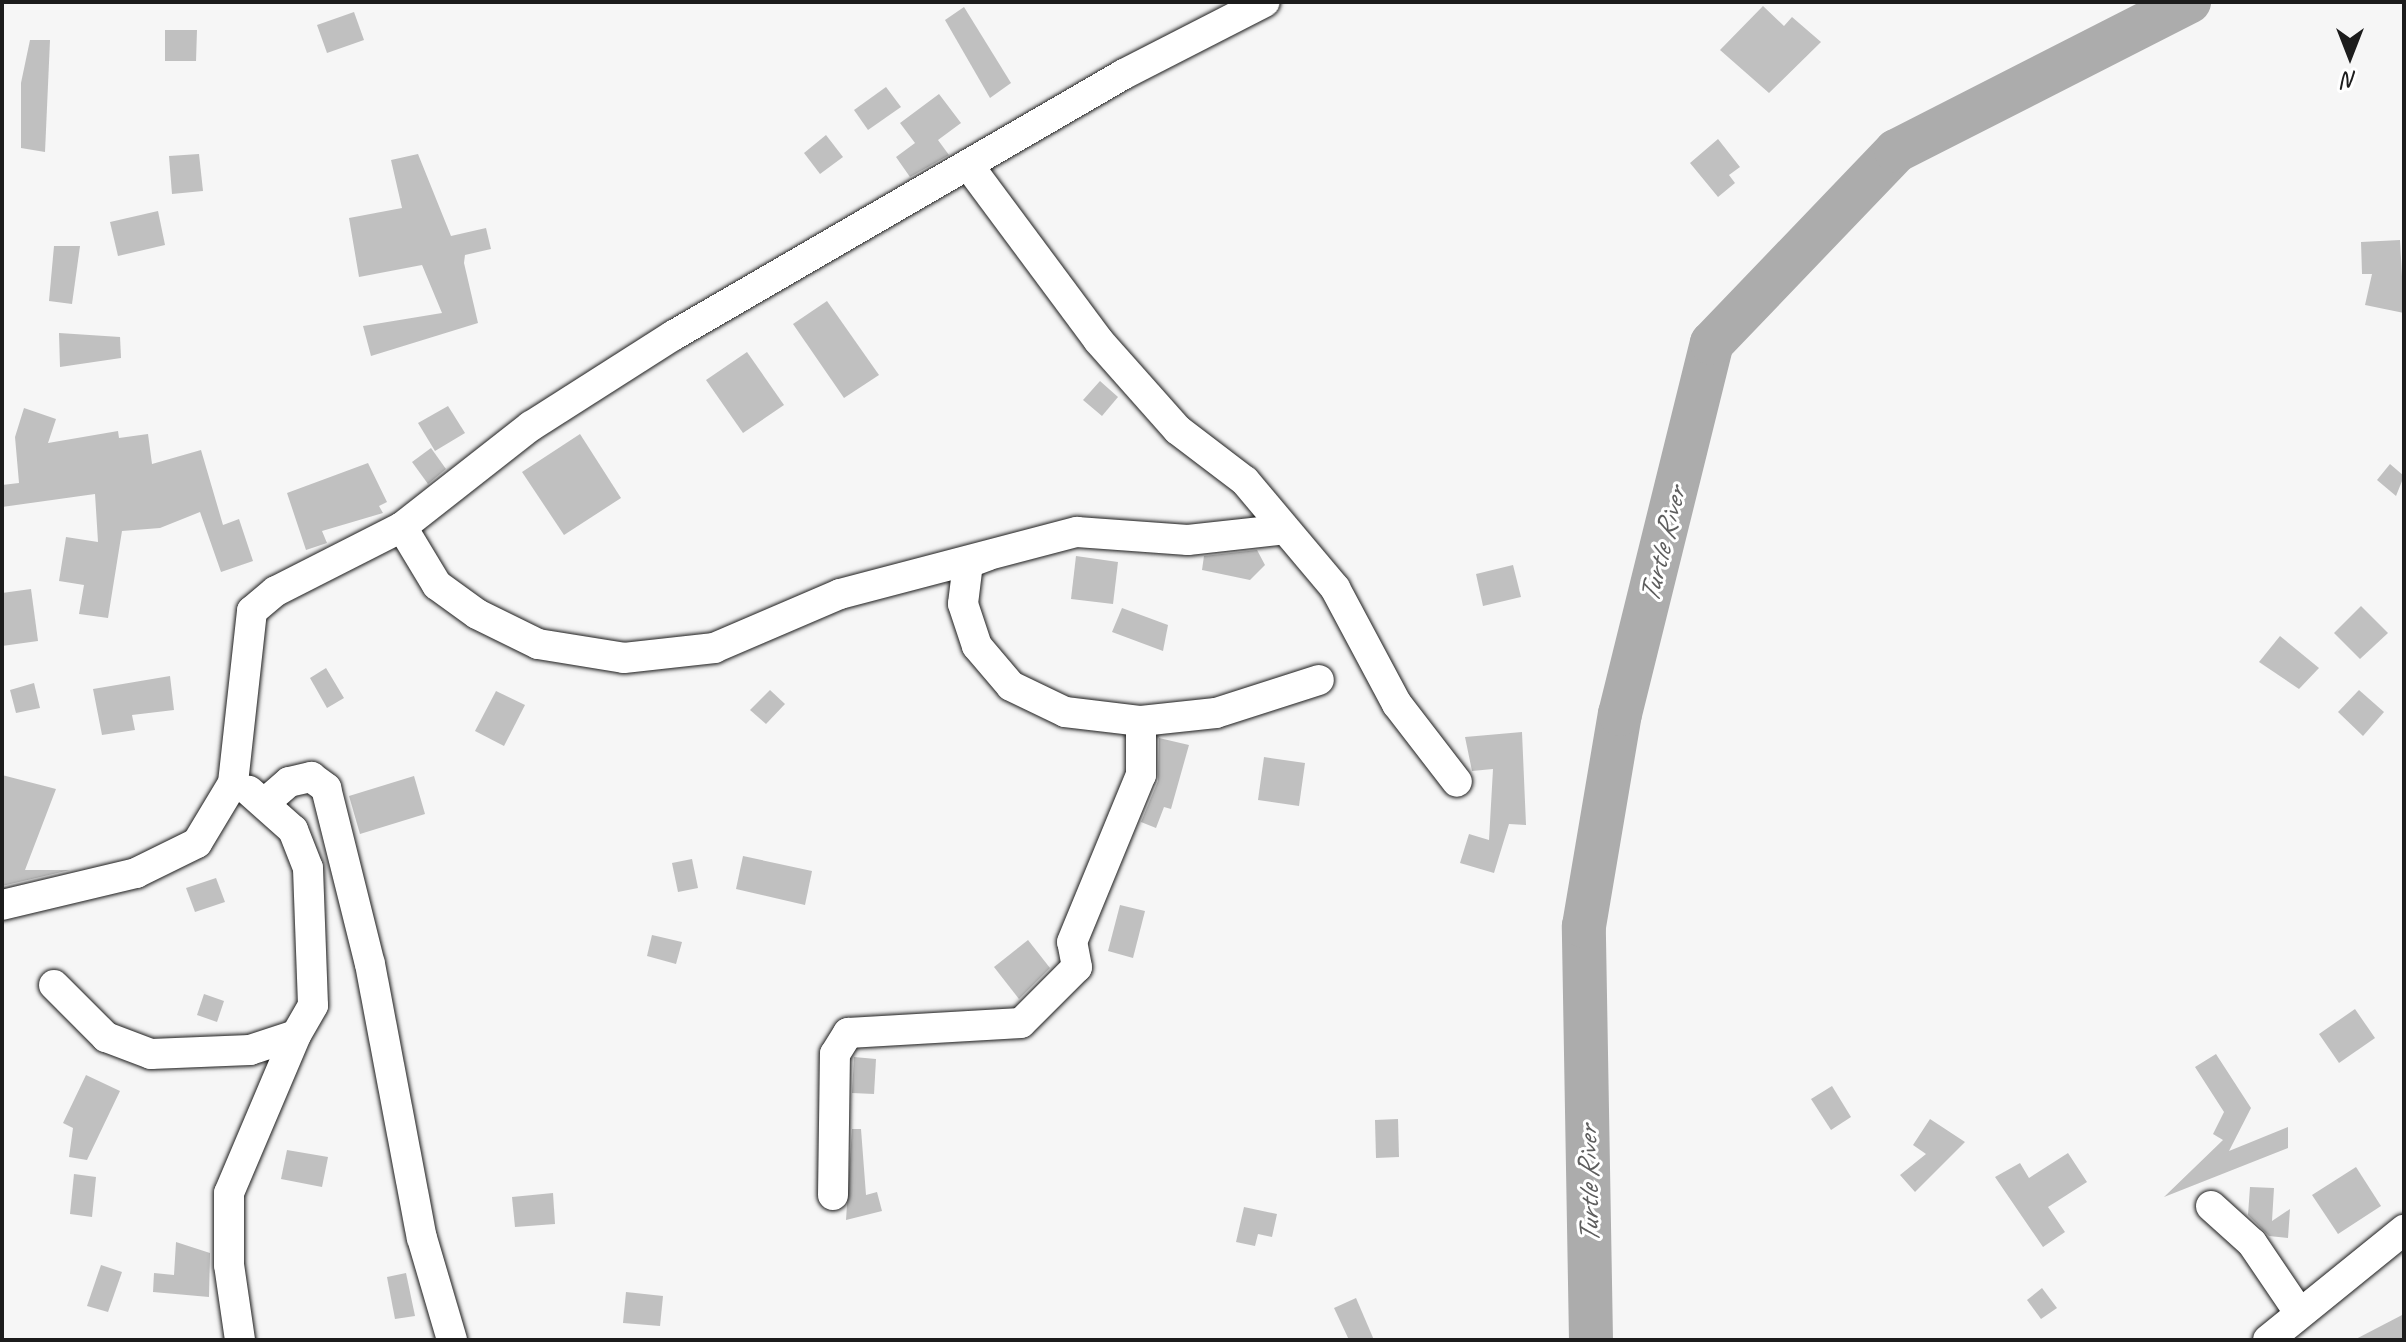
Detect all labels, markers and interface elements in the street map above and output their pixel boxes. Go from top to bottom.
north arrow [2310,16,2390,96]
text: N [2343,66,2357,94]
water label: Turtle River [1630,484,1694,606]
water label: Turtle River [1569,1126,1607,1244]

